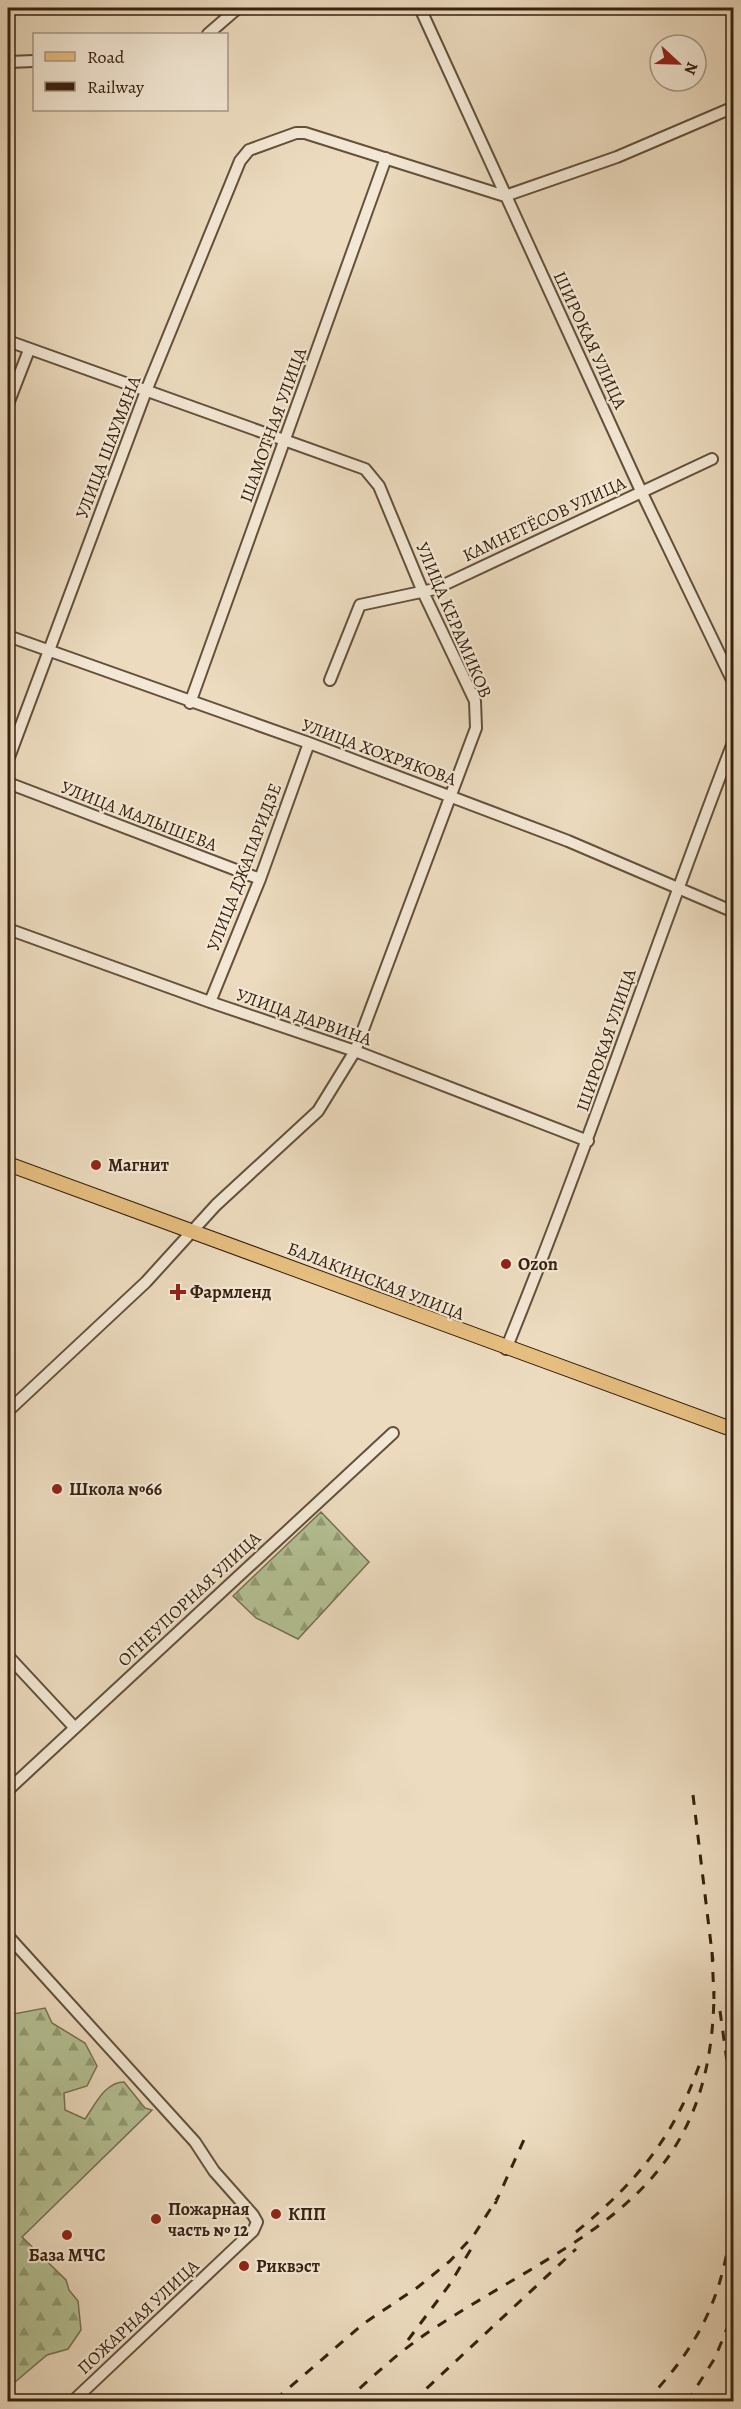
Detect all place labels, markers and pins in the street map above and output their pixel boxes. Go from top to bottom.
place label: Магнит [108,1153,169,1177]
marker: Магнит [89,1158,103,1172]
place label: Ozon [518,1252,558,1276]
marker: Ozon [499,1257,513,1271]
place label: Фармленд [190,1280,271,1304]
marker: Фармленд [171,1285,185,1299]
place label: Школа №66 [69,1477,162,1501]
marker: Школа №66 [50,1482,64,1496]
place label: Пожарная часть № 12 [168,2197,250,2242]
place label: КПП [288,2202,326,2226]
marker: КПП [269,2207,283,2221]
marker: Пожарная часть № 12 [149,2212,163,2226]
marker: База МЧС [60,2228,74,2242]
place label: База МЧС [28,2243,106,2267]
place label: Риквэст [256,2254,320,2278]
marker: Риквэст [237,2259,251,2273]

